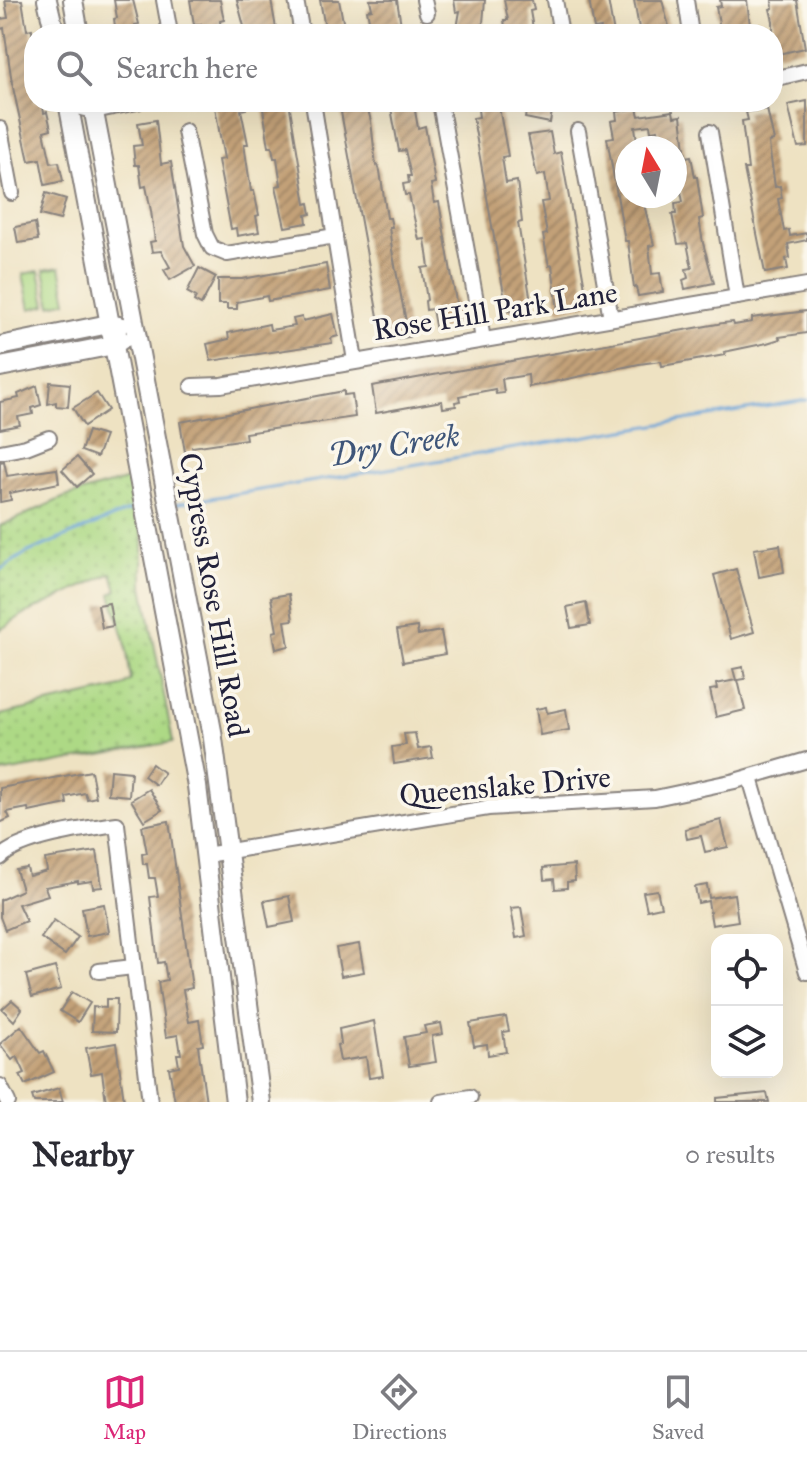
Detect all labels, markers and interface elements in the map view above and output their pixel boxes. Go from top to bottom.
search box [24,24,783,112]
icon: search [52,46,96,90]
text: Search here [116,50,258,86]
north arrow [615,136,687,208]
street label: Rose Hill Park Lane [370,274,620,348]
water label: Dry Creek [326,416,462,475]
street label: Cypress Rose Hill Road [171,450,257,740]
street label: Queenslake Drive [398,759,612,813]
map controls [711,934,783,1078]
button: locate [711,934,783,1006]
button: layers [711,1006,783,1078]
text: Nearby [32,1134,134,1175]
text: 0 results [685,1138,775,1170]
tab: Map [103,1370,147,1445]
tab: Directions [352,1370,447,1445]
tab: Saved [652,1370,704,1445]

